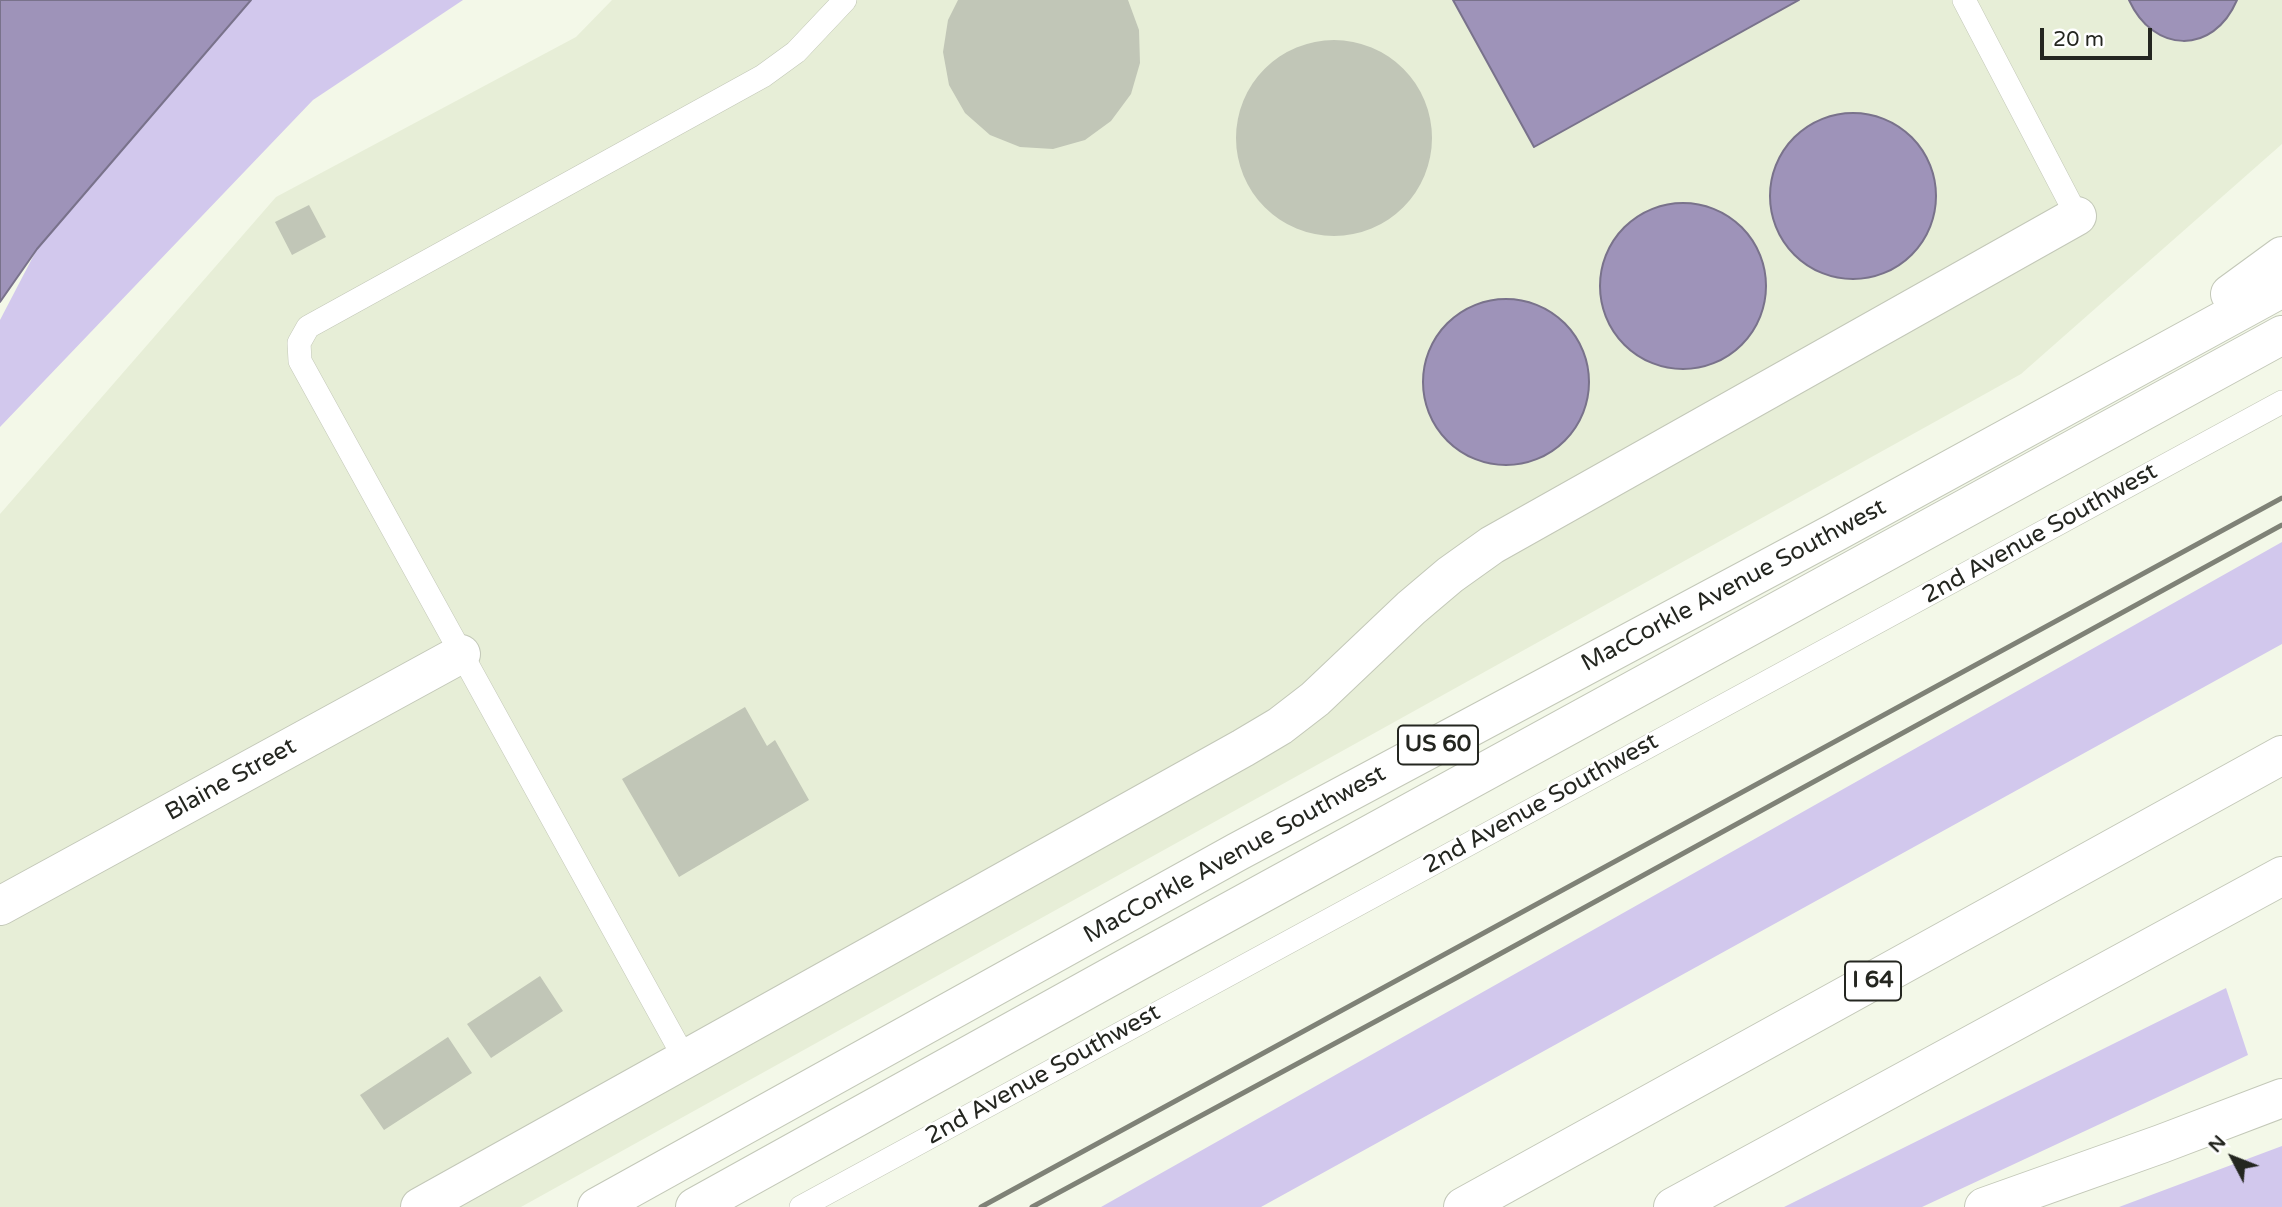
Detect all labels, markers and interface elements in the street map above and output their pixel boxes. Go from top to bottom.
scale bar [2044,14,2156,58]
text: 20 m [2053,27,2104,52]
street label: 2nd Avenue Southwest [1918,457,2162,611]
street label: MacCorkle Avenue Southwest [1577,493,1891,679]
road number: US 60 [1398,726,1478,764]
street label: 2nd Avenue Southwest [1419,727,1663,881]
street label: Blaine Street [161,732,301,828]
street label: MacCorkle Avenue Southwest [1079,760,1391,950]
road number: I 64 [1845,962,1901,1000]
street label: 2nd Avenue Southwest [921,998,1165,1152]
north arrow [2198,1123,2268,1193]
text: N [2204,1131,2231,1157]

